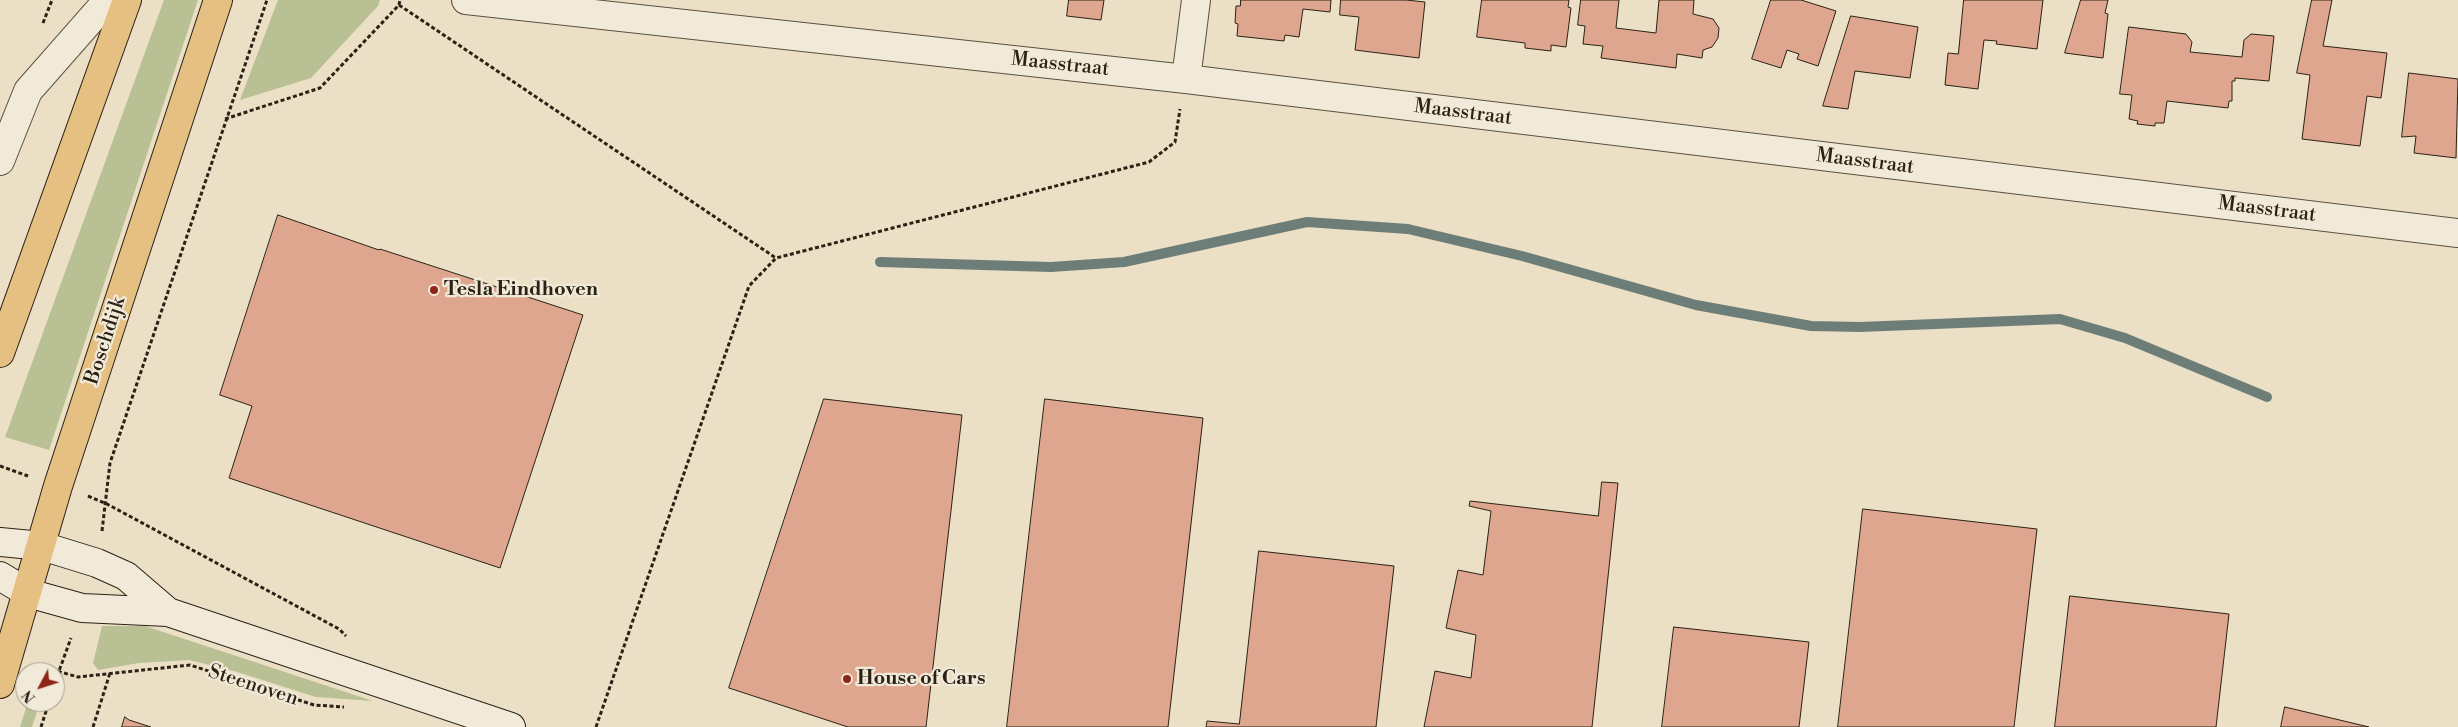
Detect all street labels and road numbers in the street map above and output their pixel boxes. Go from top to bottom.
street label: Maasstraat [1010,48,1110,82]
street label: Maasstraat [1413,95,1513,131]
street label: Maasstraat [1815,144,1915,180]
street label: Maasstraat [2217,192,2317,228]
street label: Boschdijk [81,294,131,388]
street label: Steenoven [205,660,301,712]

